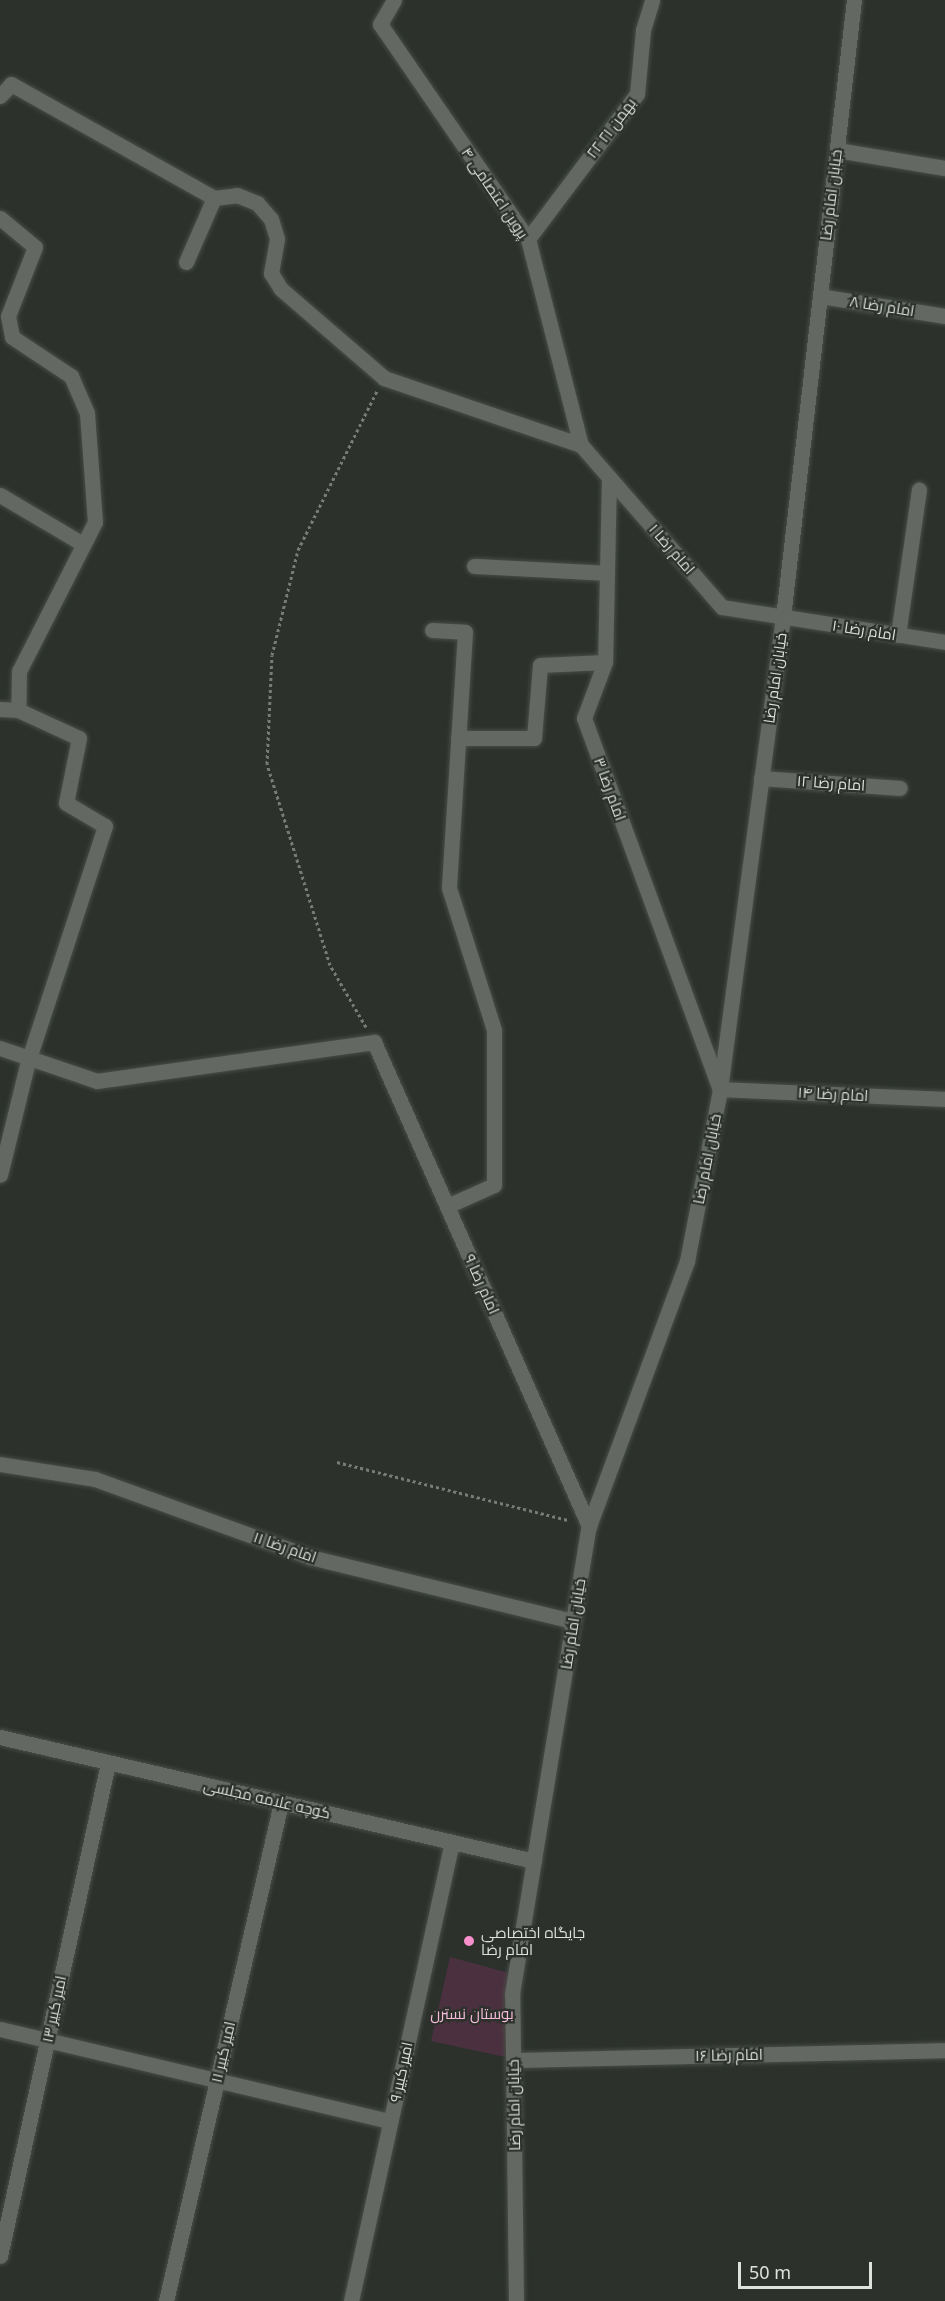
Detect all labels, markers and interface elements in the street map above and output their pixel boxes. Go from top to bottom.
street label: ۲۲ بهمن ۲۱ [583,94,639,162]
street label: پروین اعتصامی ۴ [458,144,532,242]
street label: خیابان امام رضا [816,148,846,242]
street label: امام رضا ۸ [848,292,916,320]
street label: امام رضا ۱ [645,520,699,578]
street label: امام رضا ۱۰ [831,616,897,644]
street label: خیابان امام رضا [760,631,790,725]
street label: امام رضا ۳ [590,755,630,823]
street label: امام رضا ۱۲ [796,772,866,794]
street label: امام رضا ۱۴ [797,1083,869,1105]
street label: خیابان امام رضا [689,1112,725,1206]
street label: امام رضا ۹ [461,1251,503,1317]
street label: امام رضا ۱۱ [251,1528,319,1566]
street label: خیابان امام رضا [557,1577,589,1671]
street label: کوچه علامه مجلسی [202,1776,332,1822]
place label: جایگاه اختصاصی امام رضا [481,1923,585,1958]
marker: جایگاه اختصاصی امام رضا [462,1934,476,1948]
street label: امیر کبیر ۱۳ [38,1974,70,2044]
park label: بوستان نسترن [430,2005,514,2023]
street label: امیر کبیر ۱۱ [207,2020,239,2084]
street label: امیر کبیر ۹ [386,2040,416,2104]
street label: امام رضا ۱۶ [695,2045,763,2065]
street label: خیابان امام رضا [504,2059,524,2151]
scale bar [741,2250,874,2288]
text: 50 m [749,2260,791,2284]

